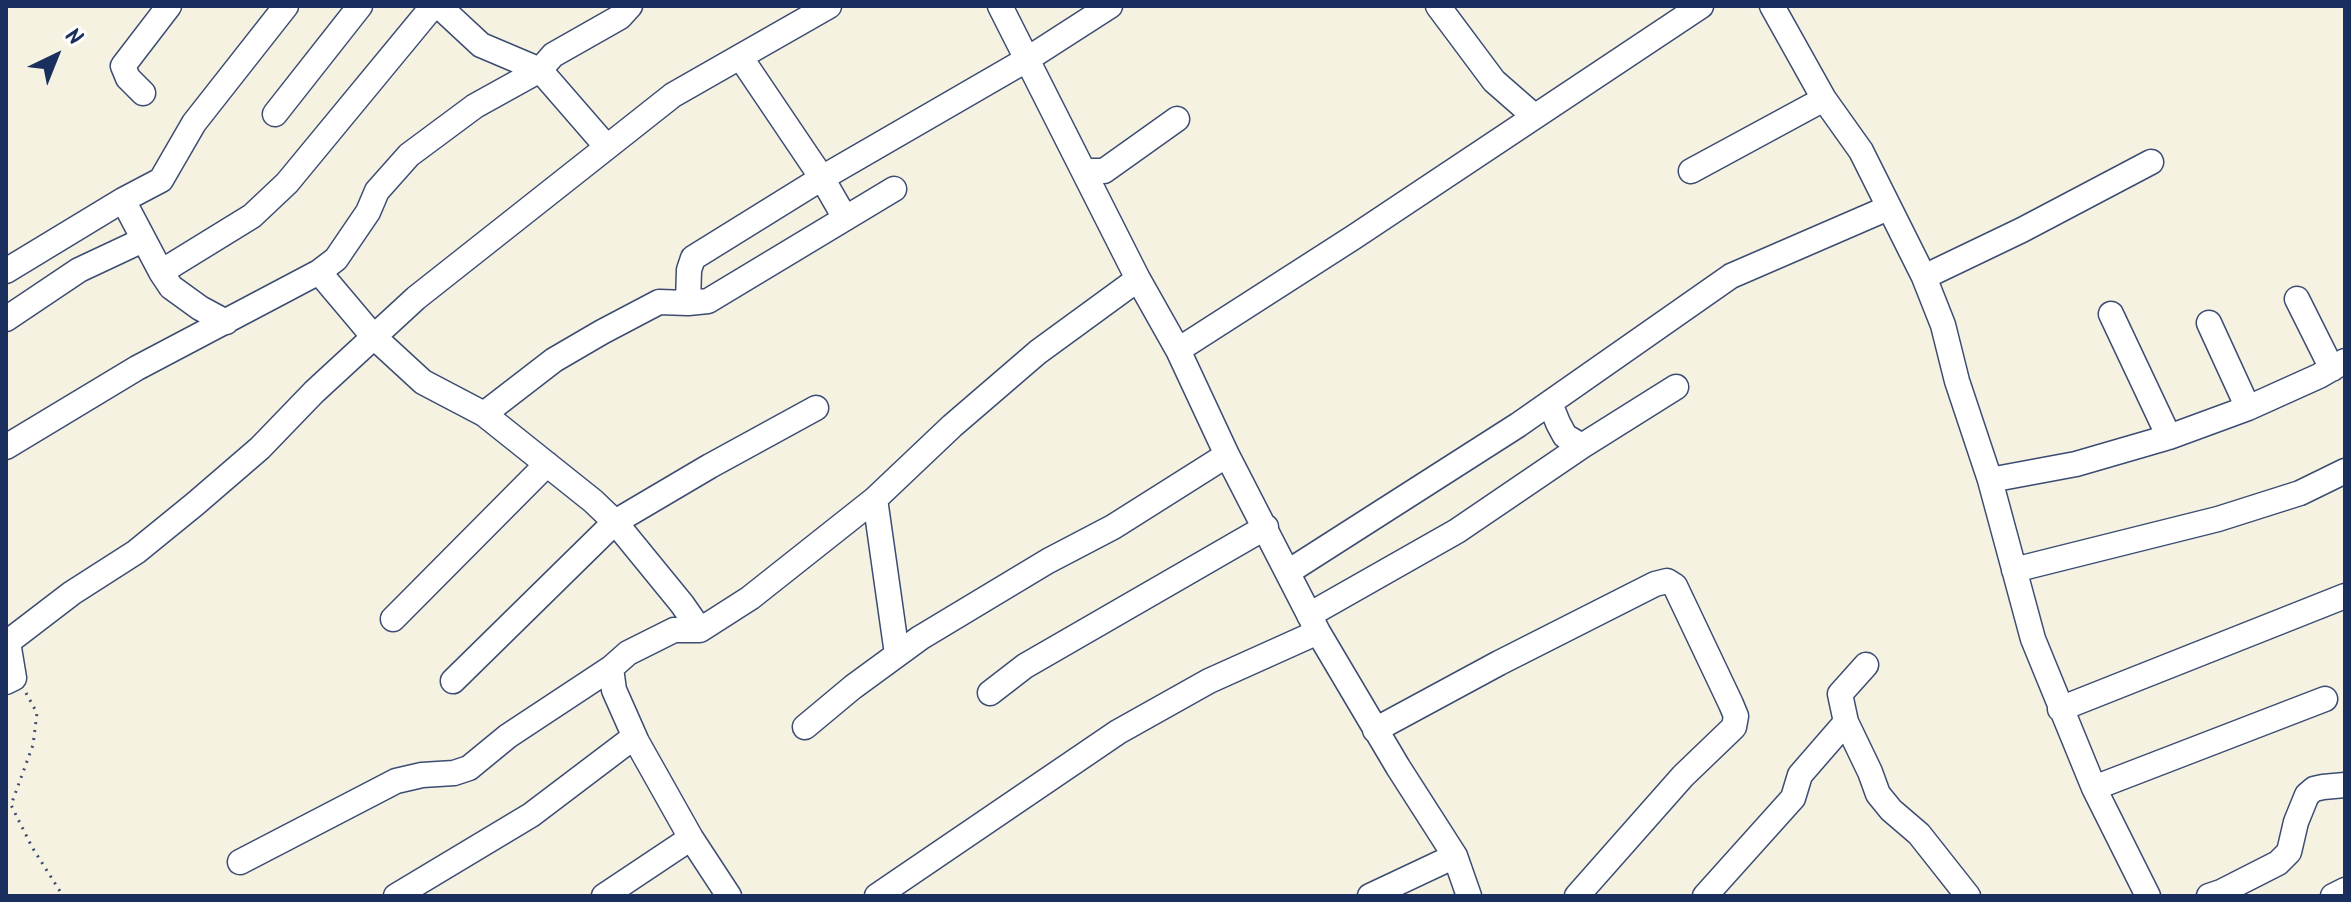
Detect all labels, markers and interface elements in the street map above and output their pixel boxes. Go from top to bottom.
north arrow [16,16,96,96]
text: N [56,21,90,56]

